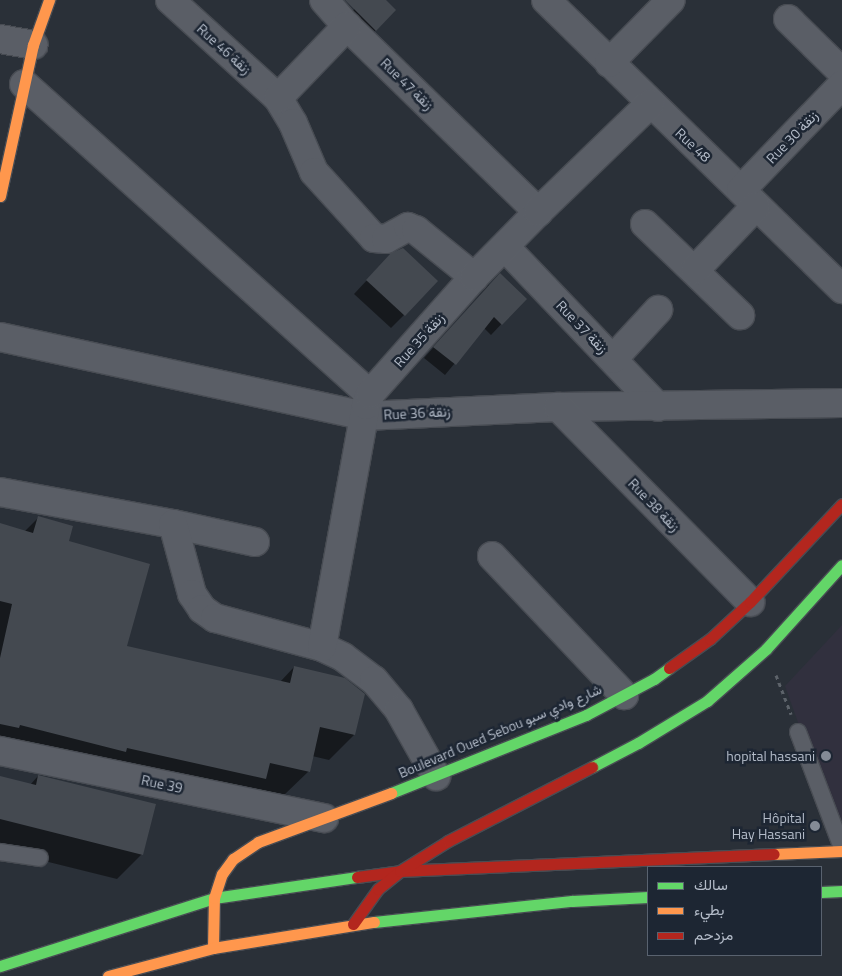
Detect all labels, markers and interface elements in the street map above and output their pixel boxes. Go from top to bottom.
street label: Rue 46 زنقة [193,20,255,78]
street label: Rue 47 زنقة [377,55,437,113]
street label: Rue 30 زنقة [763,107,821,167]
street label: Rue 48 [672,125,714,165]
street label: Rue 37 زنقة [553,297,611,357]
street label: Rue 35 زنقة [390,309,448,371]
street label: Rue 36 زنقة [383,403,451,423]
street label: Rue 38 زنقة [625,475,683,535]
street label: Boulevard Oued Sebou شارع وادي سبو [396,680,604,782]
place label: hopital hassani [726,748,815,764]
marker: hopital hassani [819,749,833,763]
street label: Rue 39 [140,771,184,797]
place label: Hôpital Hay Hassani [732,810,805,842]
marker: Hôpital Hay Hassani [809,820,821,832]
legend [647,866,822,956]
text: سالك [694,873,728,896]
text: بطيء [694,898,724,921]
text: مزدحم [694,923,733,946]

